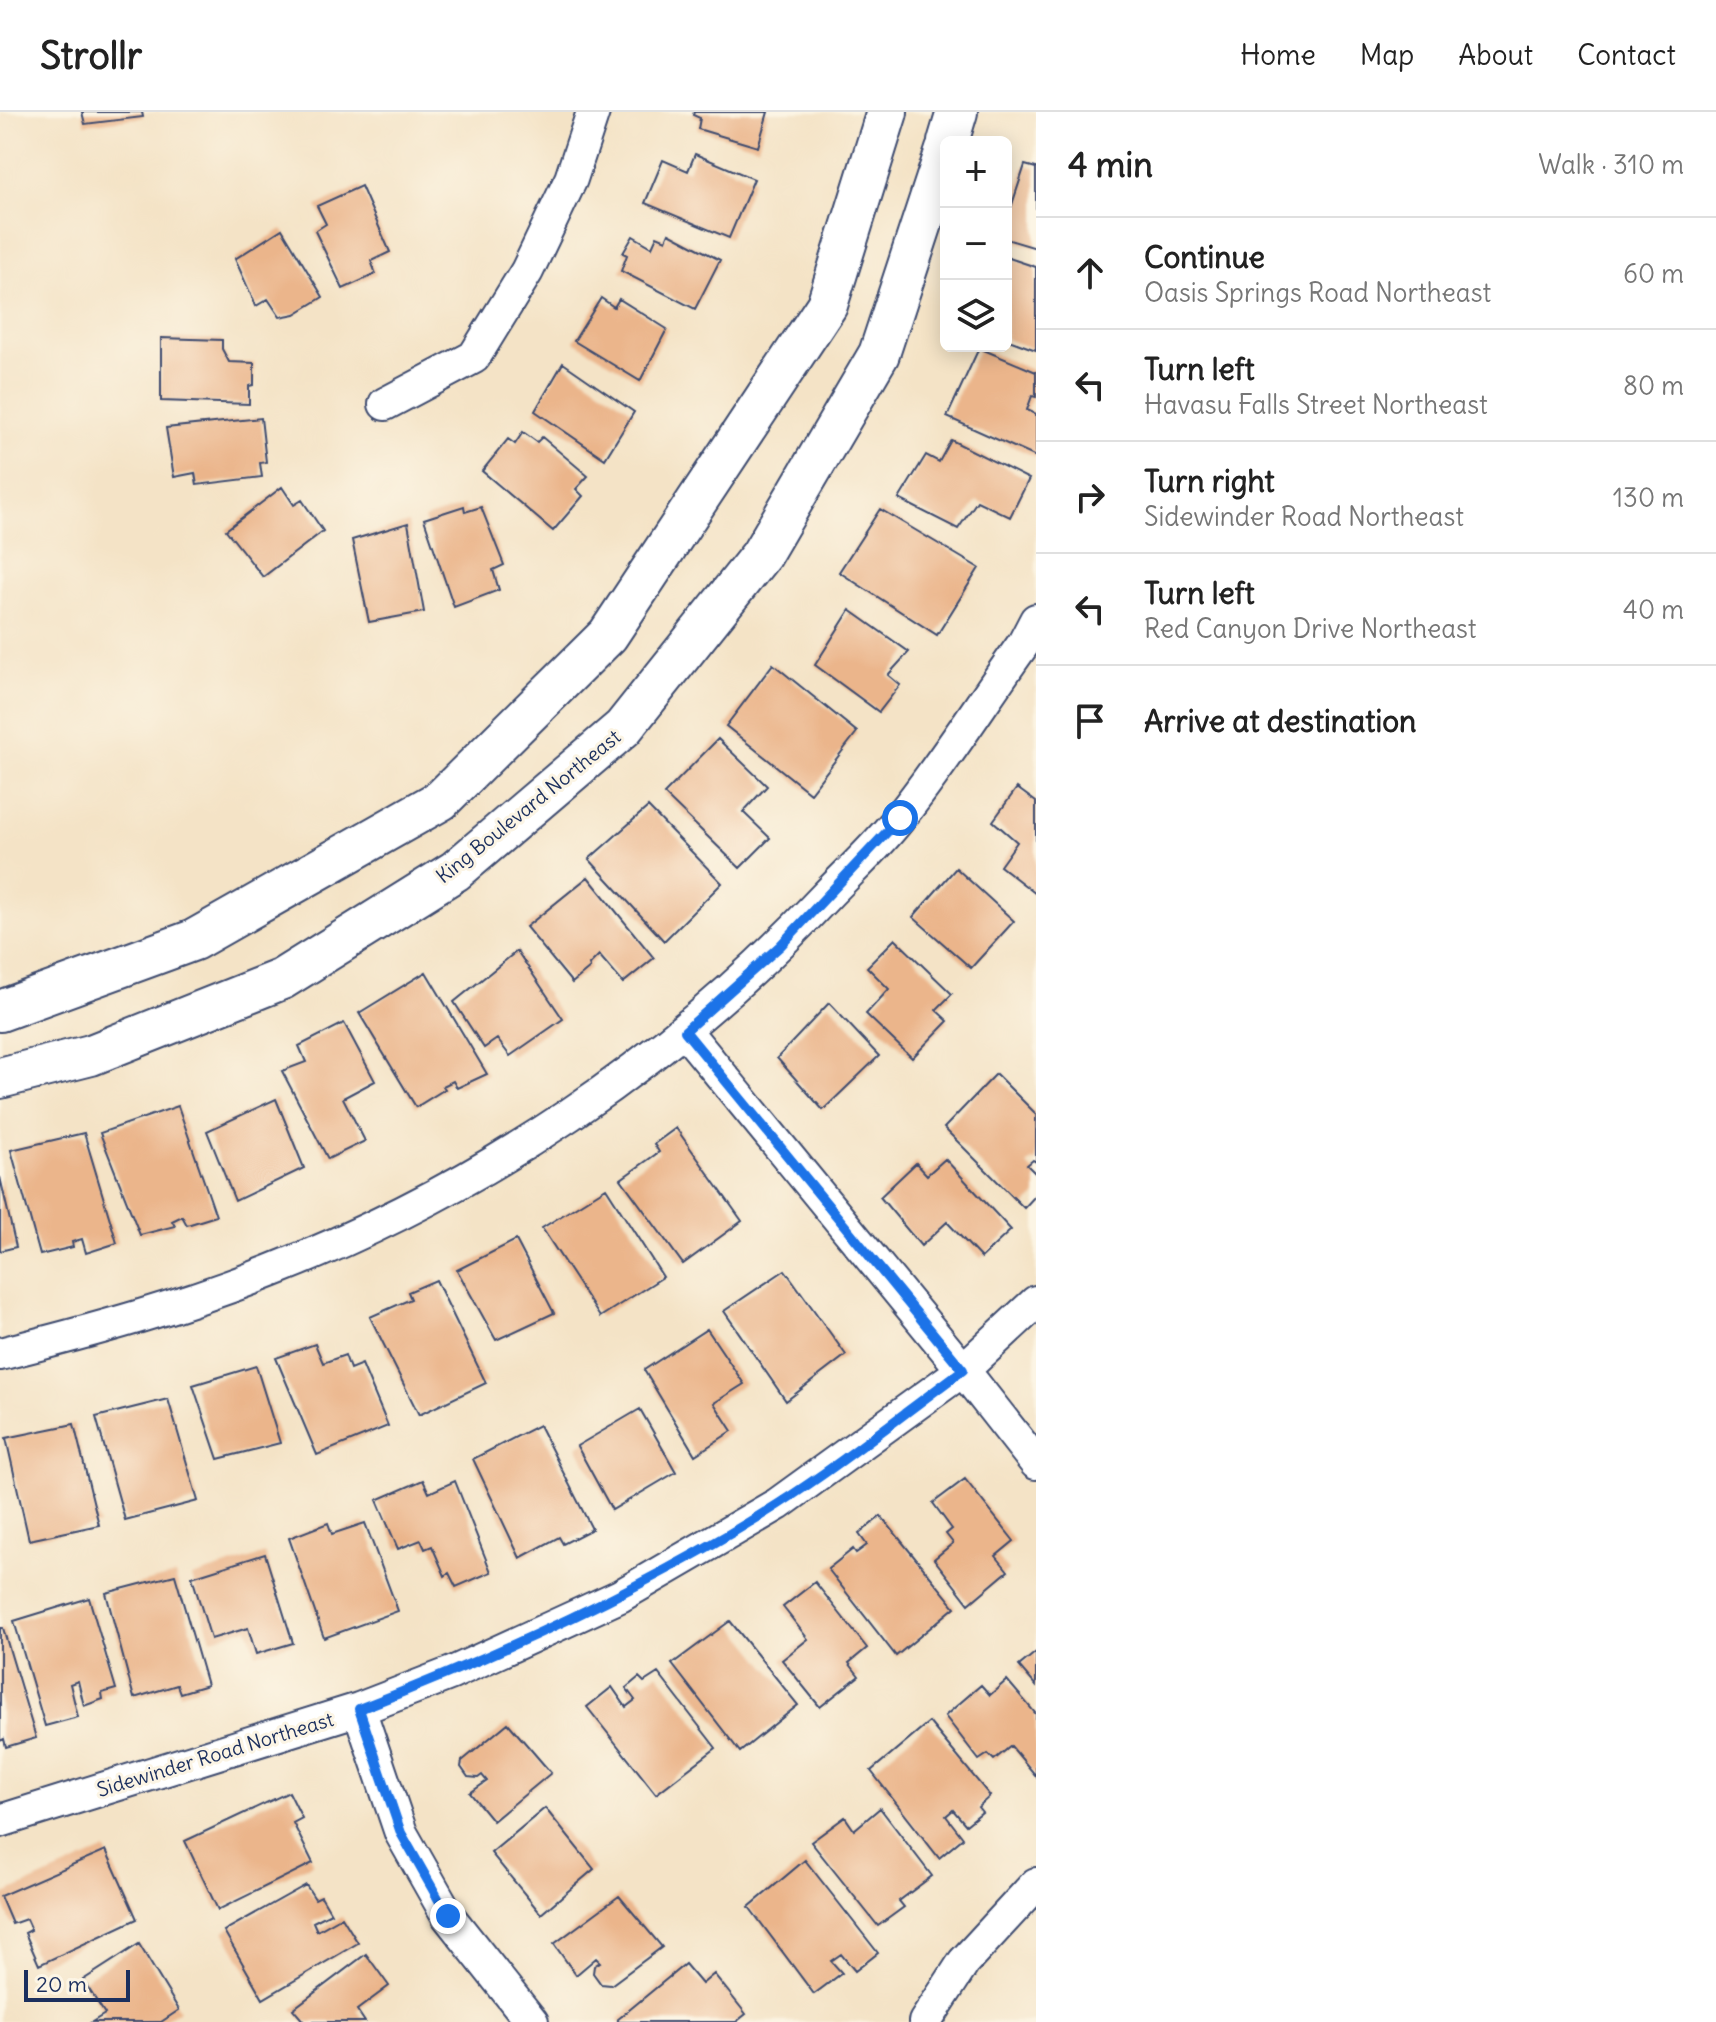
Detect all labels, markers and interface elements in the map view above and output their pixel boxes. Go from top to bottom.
text: Strollr [40,32,142,79]
text: Home [1240,37,1316,73]
text: Map [1360,37,1414,73]
text: About [1458,37,1533,73]
text: Contact [1577,37,1676,73]
map controls [940,136,1012,352]
button: + [940,136,1012,208]
text: 4 min [1068,143,1153,186]
text: Walk · 310 m [1538,148,1684,181]
button: − [940,208,1012,280]
text: Continue [1144,238,1265,276]
icon: ahead [1068,251,1112,295]
text: 60 m [1623,257,1684,290]
text: Oasis Springs Road Northeast [1144,276,1491,309]
button: layers [940,280,1012,352]
text: Turn left [1144,350,1255,388]
icon: left [1068,363,1112,407]
text: 80 m [1623,369,1684,402]
text: Havasu Falls Street Northeast [1144,388,1488,421]
text: Turn right [1144,462,1275,500]
icon: right [1068,475,1112,519]
text: 130 m [1613,481,1684,514]
text: Sidewinder Road Northeast [1144,500,1464,533]
text: Turn left [1144,574,1255,612]
icon: left [1068,587,1112,631]
text: 40 m [1623,593,1684,626]
text: Red Canyon Drive Northeast [1144,612,1477,645]
icon: arrive [1068,699,1112,743]
text: Arrive at destination [1144,702,1416,740]
street label: King Boulevard Northeast [431,724,626,888]
route start [882,800,918,836]
street label: Sidewinder Road Northeast [94,1706,337,1802]
route end [430,1898,466,1934]
scale bar [24,1966,130,2002]
text: 20 m [36,1970,87,1998]

